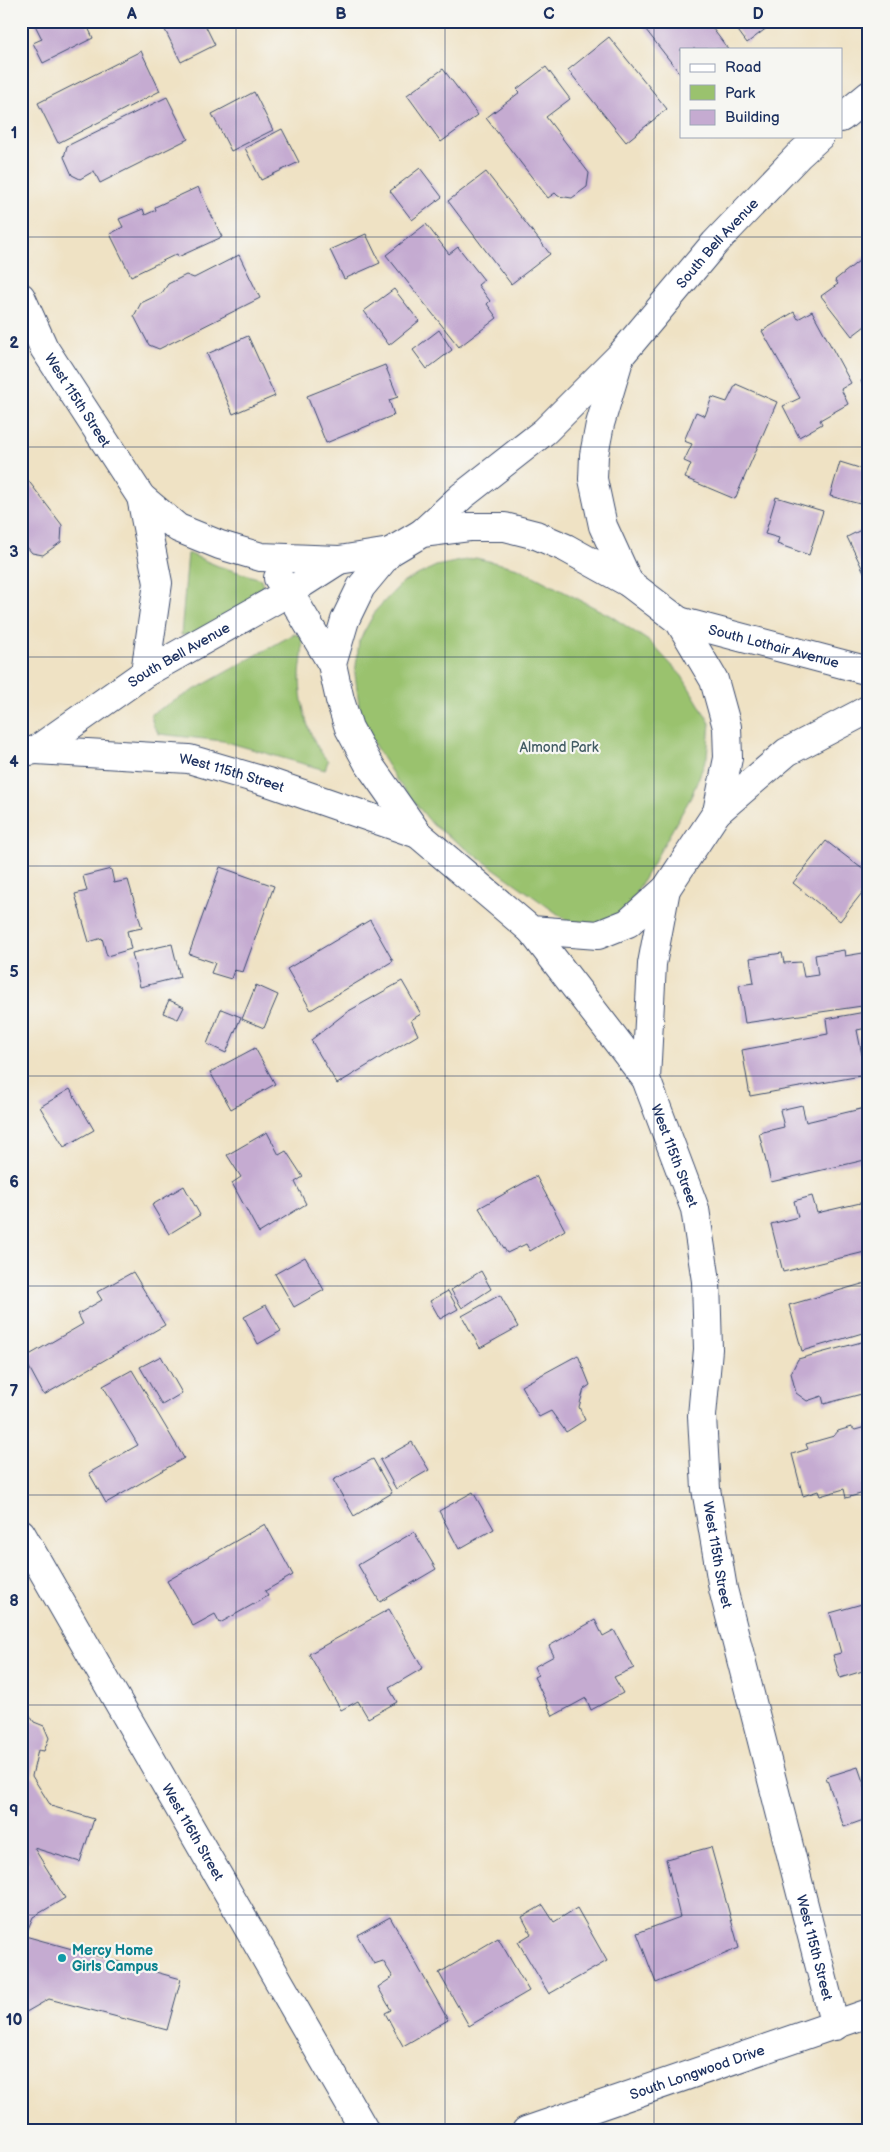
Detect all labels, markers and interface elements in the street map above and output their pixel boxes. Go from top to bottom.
text: A [126,5,137,24]
text: B [335,5,347,24]
text: C [543,5,555,24]
text: D [752,5,764,24]
legend [680,48,842,138]
text: Road [725,58,761,77]
text: Park [725,84,756,103]
text: Building [725,108,780,127]
text: 1 [11,124,17,143]
street label: South Bell Avenue [672,195,762,291]
text: 2 [9,334,19,353]
street label: West 115th Street [41,350,115,451]
text: 3 [9,543,19,562]
street label: South Bell Avenue [125,619,233,691]
street label: South Lothair Avenue [707,621,841,671]
park label: Almond Park [520,739,599,756]
street label: West 115th Street [179,750,287,796]
text: 4 [9,753,19,772]
text: 5 [9,963,19,982]
street label: West 115th Street [648,1102,702,1210]
text: 6 [9,1173,19,1192]
text: 7 [10,1382,19,1401]
street label: West 115th Street [700,1500,736,1610]
text: 8 [9,1592,19,1611]
street label: West 116th Street [159,1781,228,1884]
text: 9 [9,1802,19,1821]
street label: West 115th Street [793,1893,837,2003]
place label: Mercy Home Girls Campus [72,1942,158,1975]
marker: Mercy Home Girls Campus [56,1952,68,1964]
text: 10 [6,2011,22,2030]
street label: South Longwood Drive [627,2041,767,2103]

